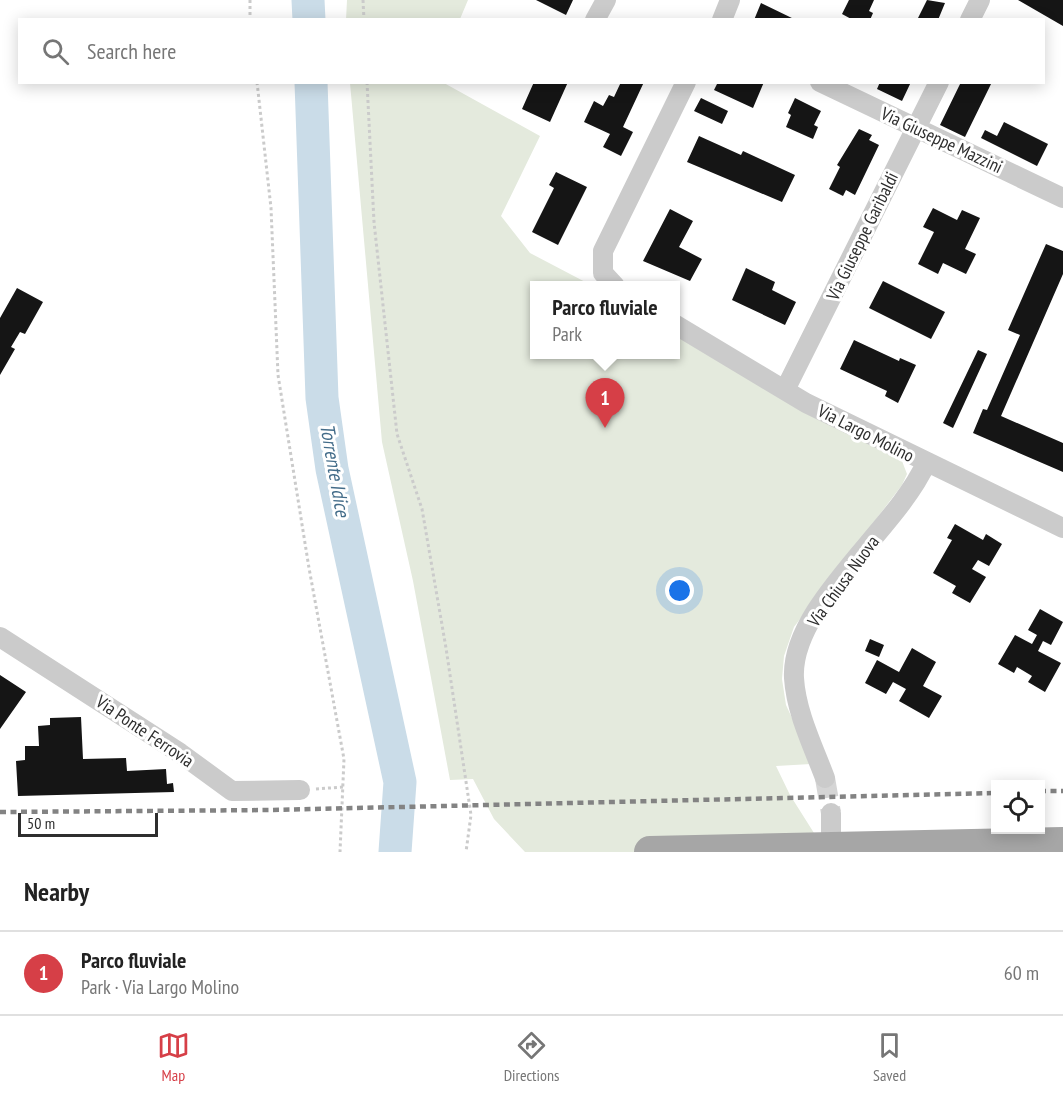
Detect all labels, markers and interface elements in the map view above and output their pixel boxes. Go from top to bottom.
search box [18,18,1045,84]
icon: search [39,35,72,68]
text: Search here [87,37,176,65]
street label: Via Giuseppe Mazzini [877,101,1006,178]
street label: Via Giuseppe Garibaldi [821,168,903,305]
popup [530,281,680,359]
text: Parco fluviale [552,293,658,321]
text: Park [552,321,582,347]
pin: 1 [586,378,624,428]
street label: Via Largo Molino [813,398,918,467]
water label: Torrente Idice [314,421,356,520]
street label: Via Chiusa Nuova [802,531,884,632]
your location [665,576,694,605]
street label: Via Ponte Ferrovia [91,689,198,772]
map controls [991,780,1045,834]
button: locate [991,780,1045,834]
scale bar [18,810,158,838]
text: 50 m [27,813,55,833]
text: Nearby [24,875,89,908]
text: Parco fluviale [81,946,186,974]
text: 1 [39,960,48,986]
text: 60 m [1004,960,1039,986]
text: Park · Via Largo Molino [81,974,239,1000]
tab: Map [157,1029,190,1085]
tab: Directions [504,1029,559,1085]
tab: Saved [873,1029,906,1085]

